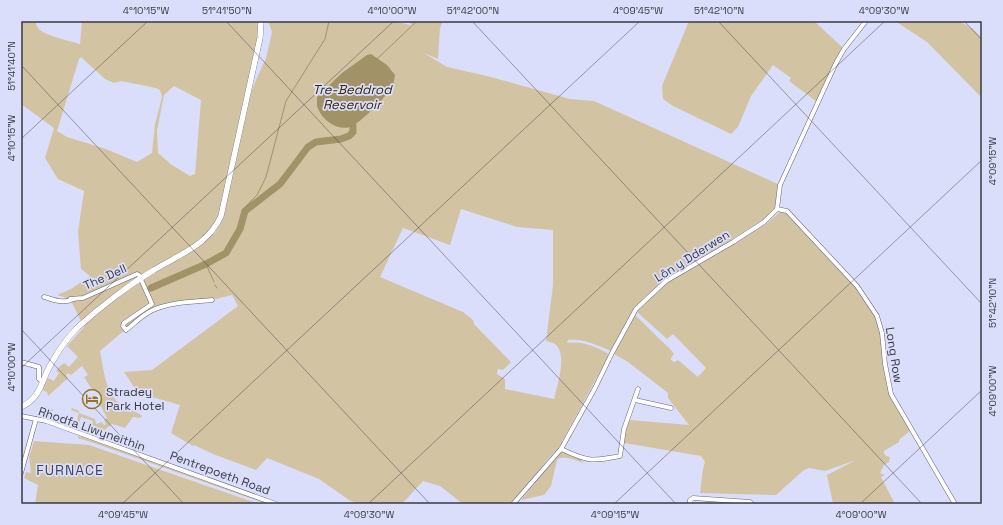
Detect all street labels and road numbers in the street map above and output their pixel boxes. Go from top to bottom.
street label: Lôn y Dderwen [651,226,733,286]
street label: The Dell [81,260,129,294]
street label: Long Row [882,326,906,384]
street label: Rhodfa Llwyneithin [36,403,148,455]
street label: Pentrepoeth Road [168,447,272,499]

